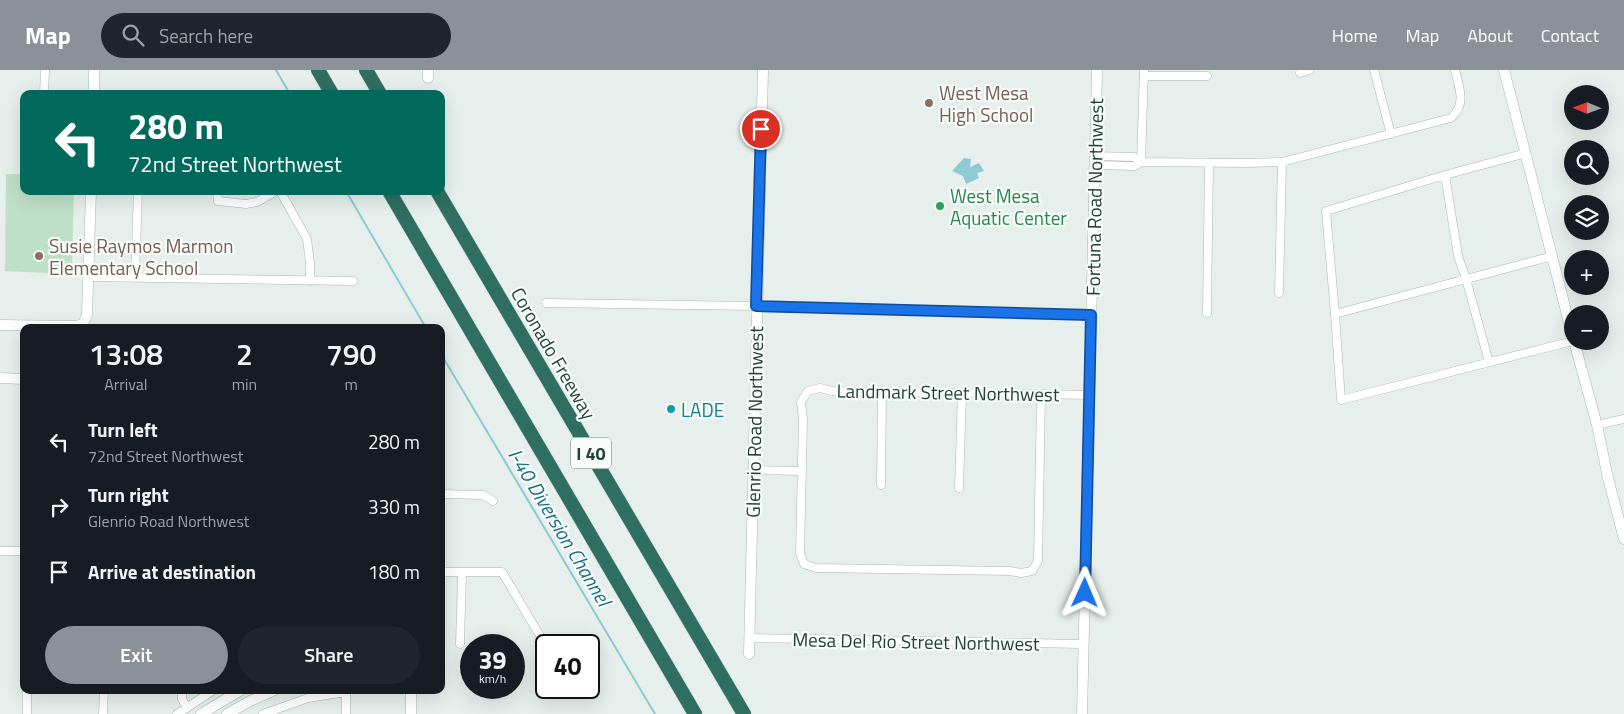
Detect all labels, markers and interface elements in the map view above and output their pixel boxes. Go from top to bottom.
search box [101,13,451,58]
text: Map [25,17,71,53]
icon: search [119,21,147,49]
text: Search here [159,21,253,50]
text: Home [1332,22,1378,49]
text: Map [1406,22,1439,49]
text: About [1467,22,1513,49]
text: Contact [1541,22,1599,49]
place label: West Mesa High School [939,78,1033,129]
north arrow [1564,85,1609,130]
map controls [1564,85,1609,350]
marker: West Mesa High School [923,97,935,109]
street label: Fortuna Road Northwest [1078,98,1110,296]
text: 280 m [128,99,224,153]
pin [740,108,782,150]
icon: left [45,110,110,175]
icon: arrive [747,115,775,143]
button: search [1564,140,1609,185]
text: 72nd Street Northwest [128,147,342,181]
place label: West Mesa Aquatic Center [950,181,1067,232]
button: layers [1564,195,1609,240]
marker: West Mesa Aquatic Center [934,200,946,212]
place label: Susie Raymos Marmon Elementary School [49,231,234,282]
marker: Susie Raymos Marmon Elementary School [33,250,45,262]
button: + [1564,250,1609,295]
street label: Coronado Freeway [504,281,604,425]
button: − [1564,305,1609,350]
street label: Glenrio Road Northwest [738,326,770,518]
text: 13:08 [89,331,163,377]
text: 2 [236,331,253,377]
text: 790 [326,331,376,377]
text: Arrival [104,372,148,396]
text: min [232,372,257,396]
text: m [344,372,358,396]
street label: Landmark Street Northwest [836,376,1060,408]
place label: LADE [681,395,724,424]
marker: LADE [665,403,677,415]
text: Turn left [88,415,158,444]
text: 280 m [368,427,420,456]
icon: left [45,428,73,456]
road number: I 40 [571,438,611,468]
water label: I-40 Diversion Channel [501,442,621,614]
text: 72nd Street Northwest [88,444,243,468]
text: Turn right [88,480,169,509]
text: 330 m [368,492,420,521]
icon: right [45,493,73,521]
text: Glenrio Road Northwest [88,509,250,533]
text: Arrive at destination [88,557,256,586]
text: 180 m [368,557,420,586]
icon: arrive [45,558,73,586]
position arrow [1058,566,1110,618]
street label: Mesa Del Rio Street Northwest [792,624,1040,658]
button: Exit [45,626,228,684]
button: Share [238,626,420,684]
speed limit sign: 40 [535,634,600,699]
text: 39 [478,641,507,679]
text: km/h [479,669,506,688]

